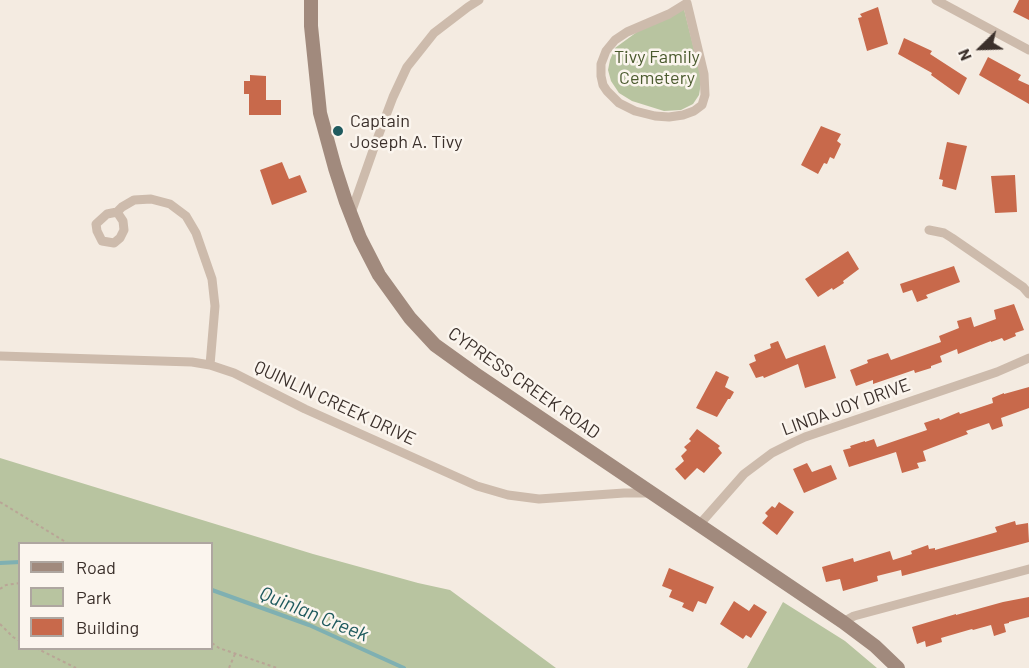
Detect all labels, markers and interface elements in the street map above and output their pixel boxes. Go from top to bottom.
north arrow [951,18,1011,78]
park label: Tivy Family Cemetery [614,46,700,88]
text: N [953,47,975,64]
place label: Captain Joseph A. Tivy [350,110,463,152]
marker: Captain Joseph A. Tivy [331,124,345,138]
street label: CYPRESS CREEK ROAD [444,322,604,444]
street label: QUINLIN CREEK DRIVE [251,356,419,450]
street label: LINDA JOY DRIVE [779,374,913,440]
legend [18,542,213,650]
text: Road [76,556,116,578]
water label: Quinlan Creek [256,581,372,647]
text: Park [76,586,111,608]
text: Building [76,616,139,638]

